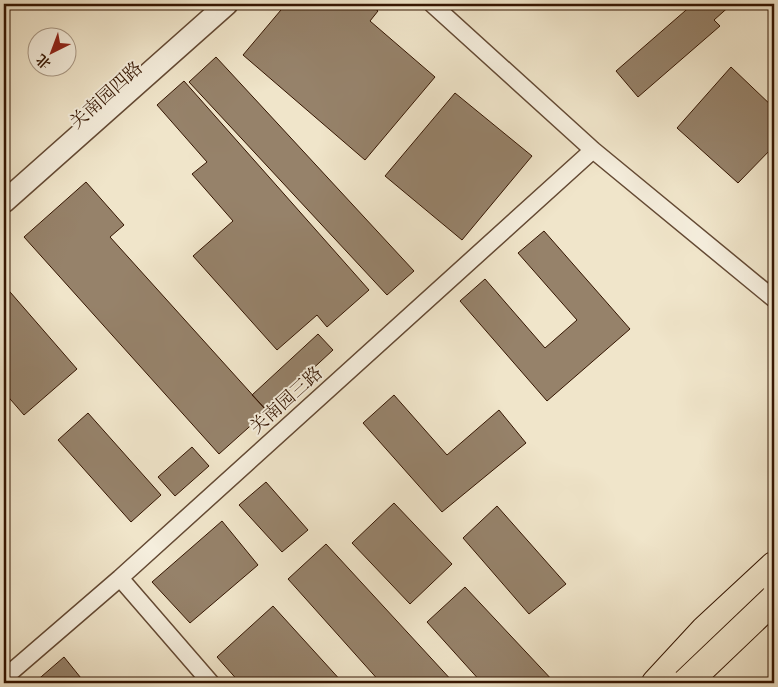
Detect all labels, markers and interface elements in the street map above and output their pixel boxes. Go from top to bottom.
north arrow [28,28,78,78]
text: 北 [32,50,55,73]
street label: 关南园四路 [65,57,147,133]
street label: 关南园三路 [245,362,327,438]

